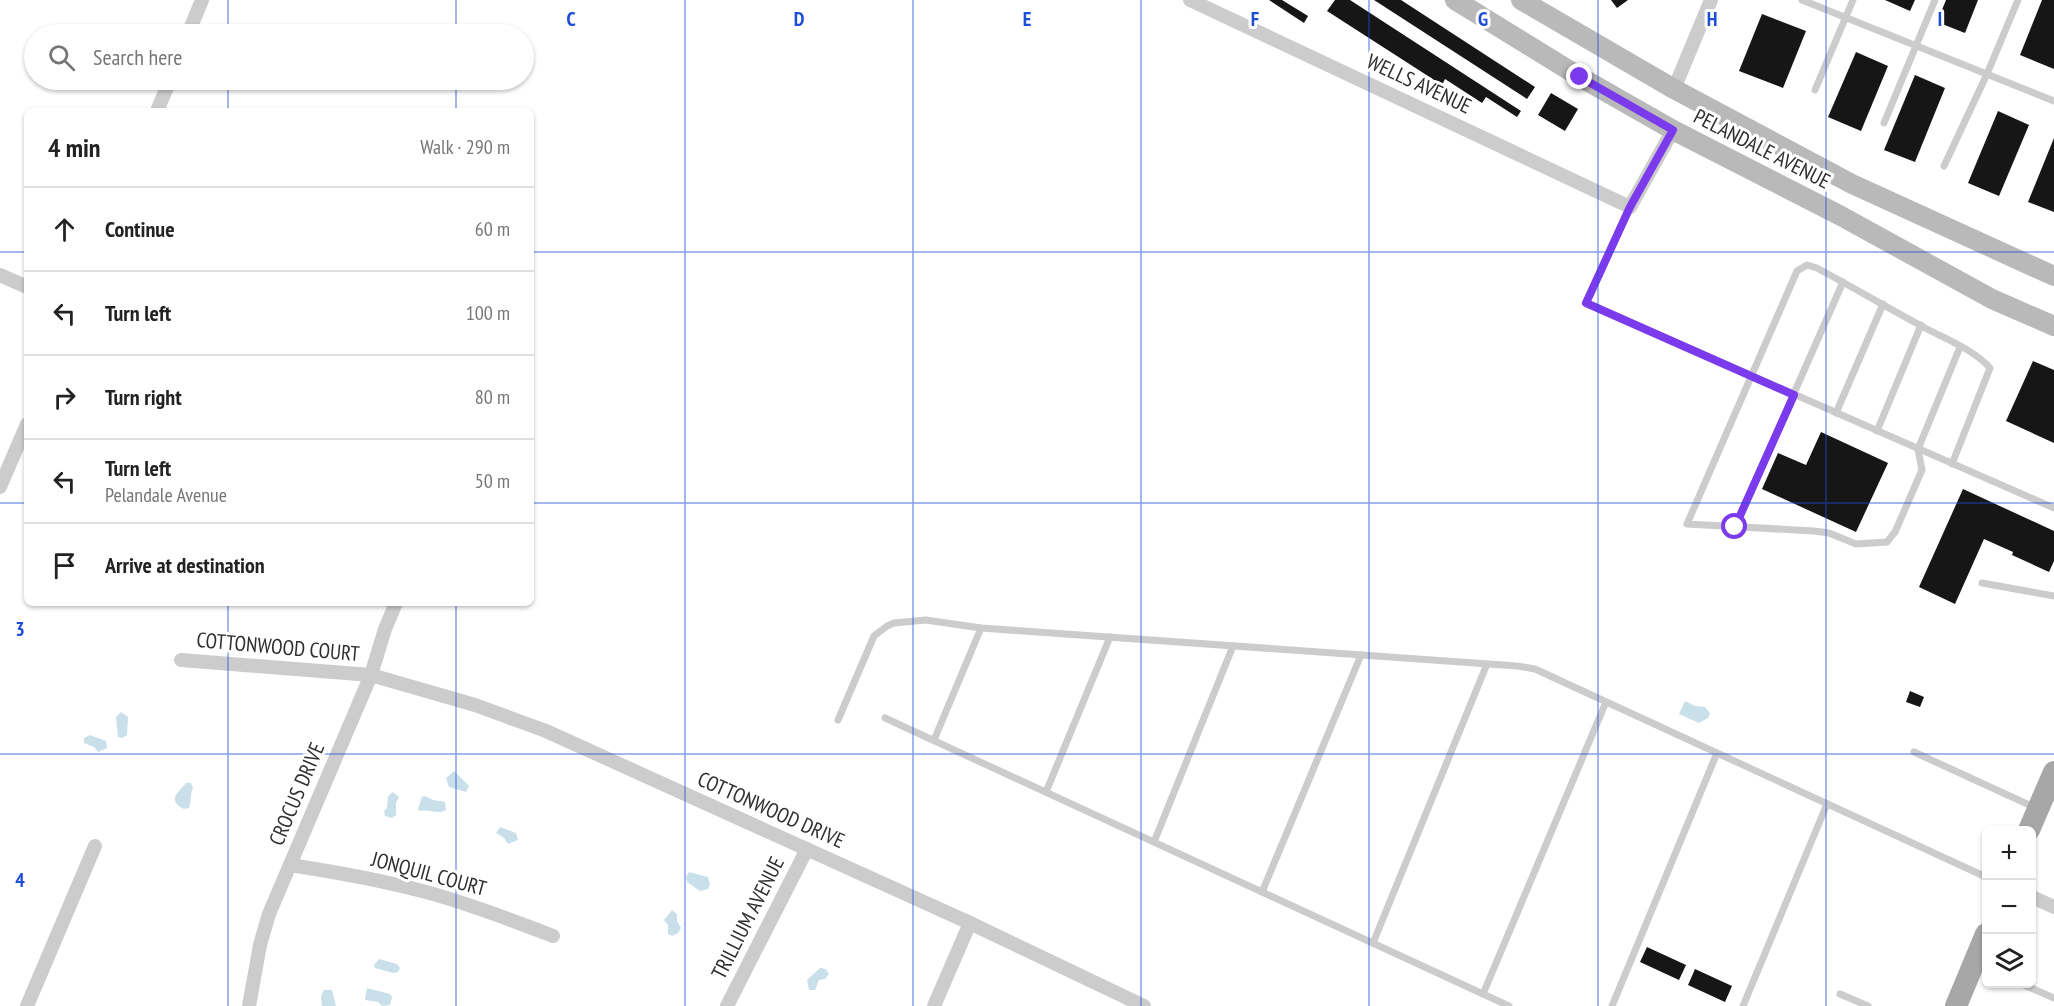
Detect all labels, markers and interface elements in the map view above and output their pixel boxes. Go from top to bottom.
text: C [566,6,576,32]
text: D [794,6,805,32]
text: E [1023,6,1031,32]
text: F [1251,6,1259,32]
text: G [1478,6,1488,32]
text: H [1707,6,1717,32]
text: I [1938,6,1942,32]
search box [24,24,534,90]
icon: search [45,41,78,74]
text: Search here [93,43,182,71]
street label: WELLS AVENUE [1363,48,1476,120]
route end [1566,63,1592,89]
street label: PELANDALE AVENUE [1689,103,1835,195]
text: 4 min [48,131,101,164]
text: Walk · 290 m [420,134,510,160]
icon: ahead [48,213,81,246]
text: Continue [105,215,175,243]
text: 60 m [475,216,510,242]
icon: left [48,297,81,330]
text: Turn left [105,299,171,327]
text: 100 m [466,300,510,326]
icon: right [48,381,81,414]
text: Turn right [105,383,182,411]
text: 80 m [475,384,510,410]
text: Turn left [105,454,171,482]
icon: left [48,465,81,498]
text: 50 m [475,468,510,494]
text: Pelandale Avenue [105,482,227,508]
route start [1721,513,1747,539]
icon: arrive [48,549,81,582]
text: Arrive at destination [105,551,265,579]
text: 3 [15,616,25,642]
street label: COTTONWOOD COURT [195,626,361,667]
street label: CROCUS DRIVE [263,738,330,849]
street label: COTTONWOOD DRIVE [693,765,849,854]
map controls [1982,826,2036,988]
button: + [1982,826,2036,880]
street label: JONQUIL COURT [368,845,490,902]
street label: TRILLIUM AVENUE [705,852,790,984]
text: 4 [15,867,25,893]
button: − [1982,880,2036,934]
button: layers [1982,934,2036,988]

